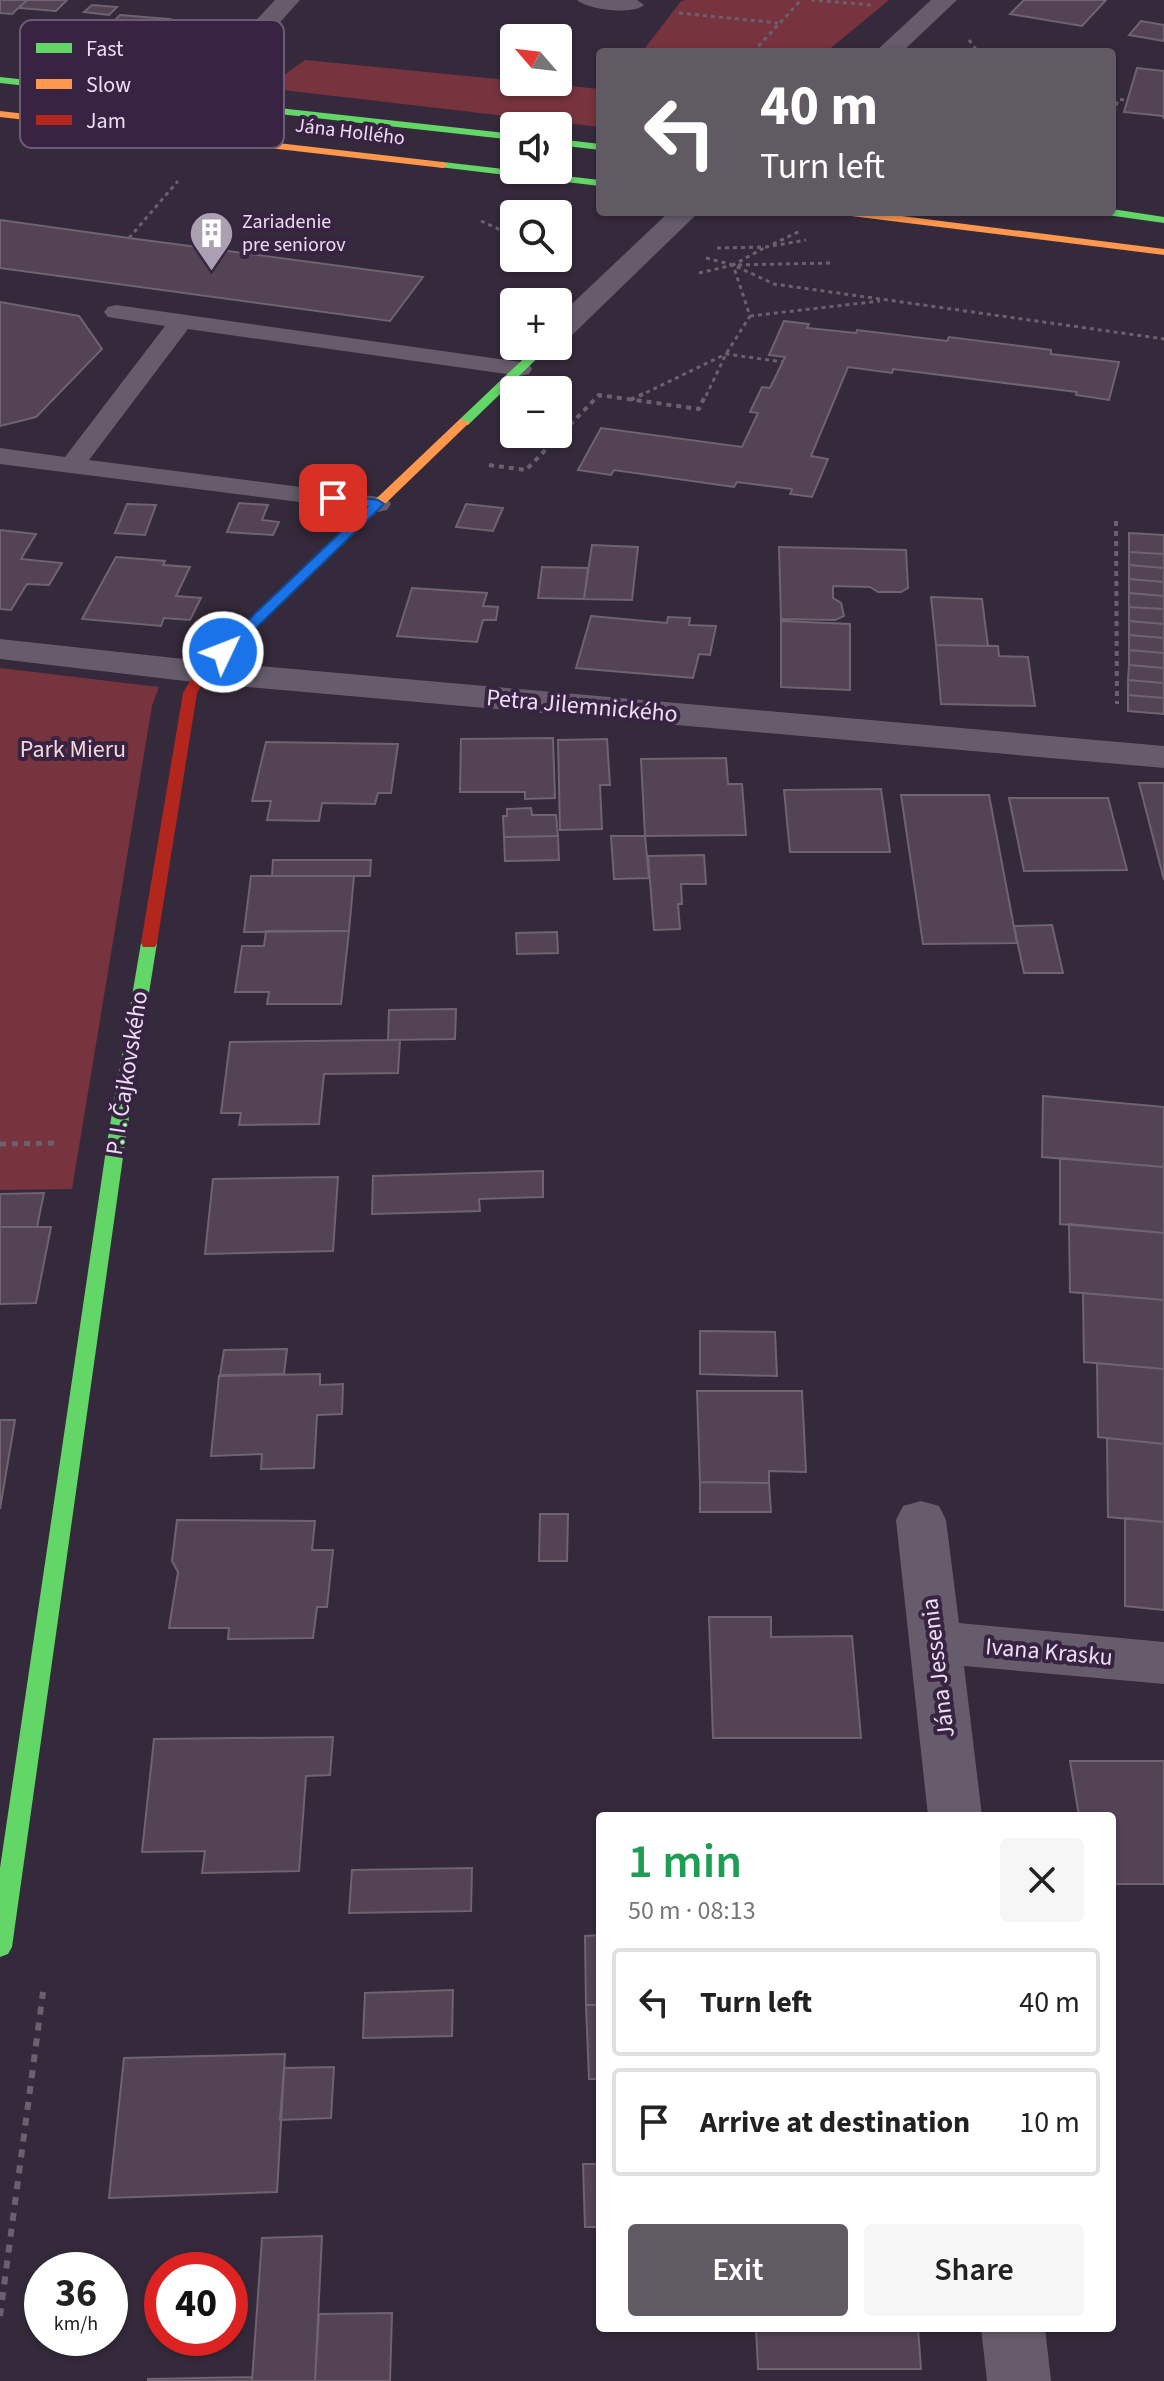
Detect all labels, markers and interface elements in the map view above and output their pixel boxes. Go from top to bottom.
legend [20,20,284,148]
north arrow [500,24,572,96]
map controls [500,24,572,448]
text: Fast [86,33,124,65]
text: 40 m [760,67,878,146]
text: Slow [86,69,131,101]
icon: left [628,80,732,184]
text: Jam [86,105,126,137]
street label: Jána Hollého [294,111,406,153]
button: sound [500,112,572,184]
text: Turn left [760,141,885,192]
button: search [500,200,572,272]
place label: Zariadenie pre seniorov [242,208,346,259]
building icon: Zariadenie pre seniorov [187,209,235,272]
button: + [500,288,572,360]
button: − [500,376,572,448]
pin [299,464,367,532]
icon: arrive [311,476,355,520]
position arrow [181,610,265,694]
street label: Petra Jilemnického [485,680,679,732]
park label: Park Mieru [20,732,126,767]
street label: P. I. Čajkovského [97,989,157,1157]
street label: Jána Jessenia [912,1596,964,1740]
street label: Ivana Krasku [984,1629,1114,1675]
text: 1 min [628,1828,742,1896]
button: close [1000,1838,1084,1922]
text: 50 m · 08:13 [628,1892,756,1929]
icon: left [632,1980,676,2024]
text: Turn left [700,1981,812,2024]
text: 40 m [1019,1981,1080,2024]
icon: arrive [632,2100,676,2144]
text: Arrive at destination [700,2101,970,2144]
text: 10 m [1019,2101,1080,2144]
button: Exit [628,2224,848,2316]
button: Share [864,2224,1084,2316]
speed limit sign: 40 [144,2252,248,2356]
text: 36 [55,2265,97,2322]
text: km/h [54,2310,98,2338]

